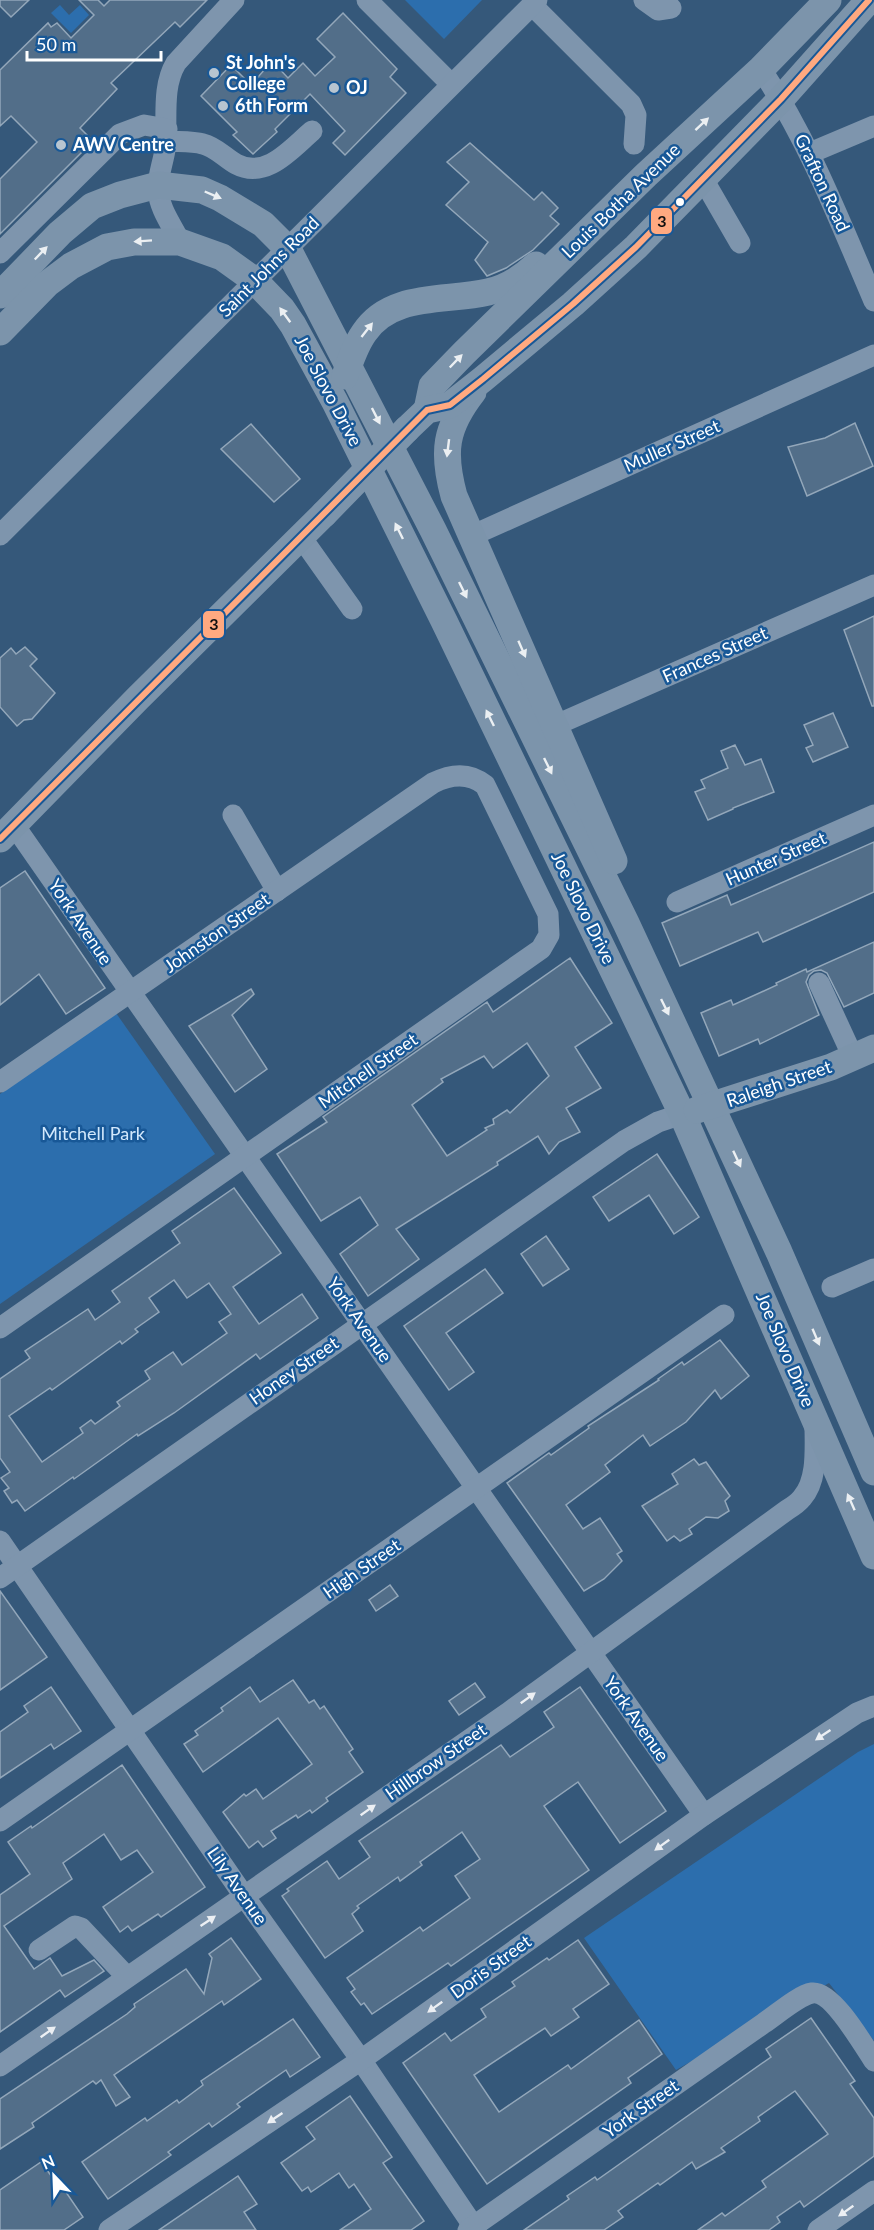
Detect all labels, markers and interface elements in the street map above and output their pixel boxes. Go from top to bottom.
scale bar [27,24,160,62]
text: 50 m [36,33,76,55]
place label: St John's College [226,51,295,94]
marker: St John's College [207,66,221,80]
place label: OJ [346,76,368,98]
marker: OJ [327,81,341,95]
place label: 6th Form [235,94,308,116]
marker: 6th Form [216,99,230,113]
one-way arrow [695,117,709,131]
street label: Grafton Road [791,130,855,235]
place label: AWV Centre [72,133,174,155]
marker: AWV Centre [54,138,68,152]
street label: Louis Botha Avenue [557,138,684,262]
one-way arrow [204,190,222,200]
unlabelled marker [674,196,686,208]
line badge: 3 [650,207,673,235]
street label: Saint Johns Road [213,211,323,321]
text: 3 [657,211,667,230]
one-way arrow [133,237,152,246]
one-way arrow [34,246,48,261]
one-way arrow [280,307,292,322]
one-way arrow [361,322,374,338]
street label: Joe Slovo Drive [290,331,367,450]
one-way arrow [449,354,463,369]
one-way arrow [370,407,380,425]
street label: Muller Street [620,414,724,476]
one-way arrow [443,439,453,458]
one-way arrow [395,523,404,540]
one-way arrow [458,582,468,599]
line badge: 3 [202,610,225,639]
text: 3 [209,614,219,633]
street label: Frances Street [659,621,771,687]
one-way arrow [518,640,527,658]
one-way arrow [485,709,494,726]
one-way arrow [544,757,553,774]
street label: Hunter Street [722,826,830,890]
street label: Joe Slovo Drive [547,848,621,967]
street label: York Avenue [44,874,118,969]
street label: Johnston Street [159,887,274,977]
one-way arrow [661,998,670,1015]
street label: Mitchell Street [314,1028,422,1112]
street label: Raleigh Street [723,1055,835,1111]
park label: Mitchell Park [41,1122,146,1144]
one-way arrow [732,1151,742,1169]
street label: York Avenue [322,1273,397,1366]
street label: Joe Slovo Drive [752,1289,820,1410]
one-way arrow [811,1329,821,1347]
street label: Honey Street [245,1331,343,1409]
one-way arrow [846,1494,855,1511]
street label: High Street [319,1533,405,1603]
street label: York Avenue [599,1672,674,1765]
one-way arrow [519,1692,535,1704]
street label: Hillbrow Street [381,1718,491,1804]
one-way arrow [816,1729,832,1741]
one-way arrow [360,1805,376,1816]
one-way arrow [655,1839,671,1851]
street label: Lily Avenue [203,1842,273,1929]
one-way arrow [199,1915,215,1927]
street label: Doris Street [446,1929,536,2003]
one-way arrow [428,2001,444,2013]
one-way arrow [39,2026,55,2038]
street label: York Street [598,2074,683,2142]
one-way arrow [267,2112,283,2123]
north arrow [24,2146,84,2206]
text: N [39,2151,57,2173]
one-way arrow [839,2205,855,2217]

